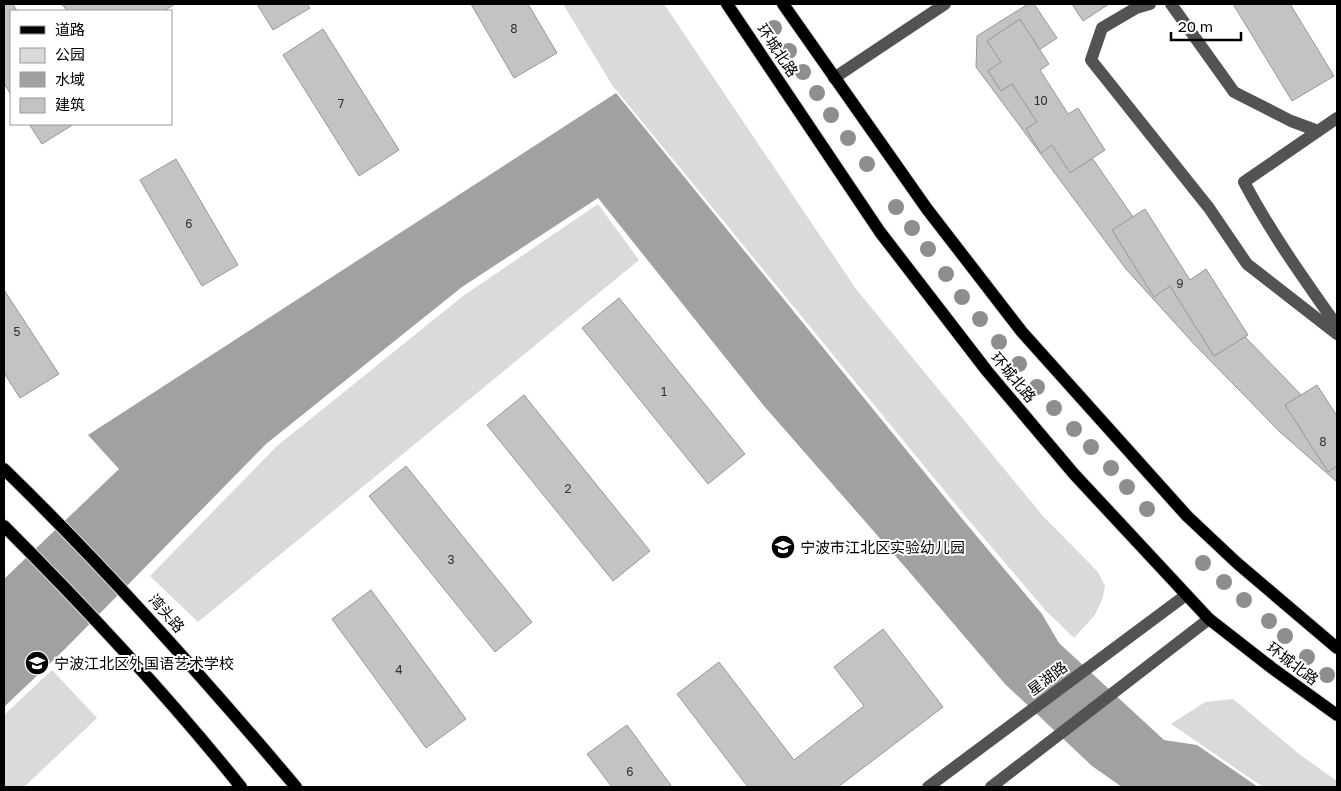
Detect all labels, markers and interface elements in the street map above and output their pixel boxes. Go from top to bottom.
legend [10,10,172,125]
scale bar [1171,10,1241,42]
text: 20 m [1178,17,1213,35]
text: 道路 [55,20,85,38]
street label: 环城北路 [754,20,802,80]
house number: 8 [510,21,518,36]
text: 公园 [55,45,85,63]
text: 水域 [55,70,85,88]
house number: 10 [1034,93,1048,108]
text: 建筑 [55,95,85,113]
house number: 7 [338,96,344,111]
house number: 6 [185,216,193,231]
house number: 9 [1176,276,1184,291]
house number: 5 [14,324,21,339]
street label: 环城北路 [988,348,1040,406]
house number: 1 [661,384,667,399]
house number: 8 [1319,434,1327,449]
house number: 2 [565,481,572,496]
school or university icon: 宁波市江北区实验幼儿园 [770,534,796,560]
place label: 宁波市江北区实验幼儿园 [800,538,965,556]
house number: 3 [447,552,455,567]
street label: 湾头路 [145,590,189,636]
street label: 环城北路 [1264,638,1322,688]
school or university icon: 宁波江北区外国语艺术学校 [24,650,50,676]
place label: 宁波江北区外国语艺术学校 [54,654,234,672]
street label: 星湖路 [1024,657,1070,699]
house number: 4 [395,662,403,677]
house number: 6 [626,764,634,779]

